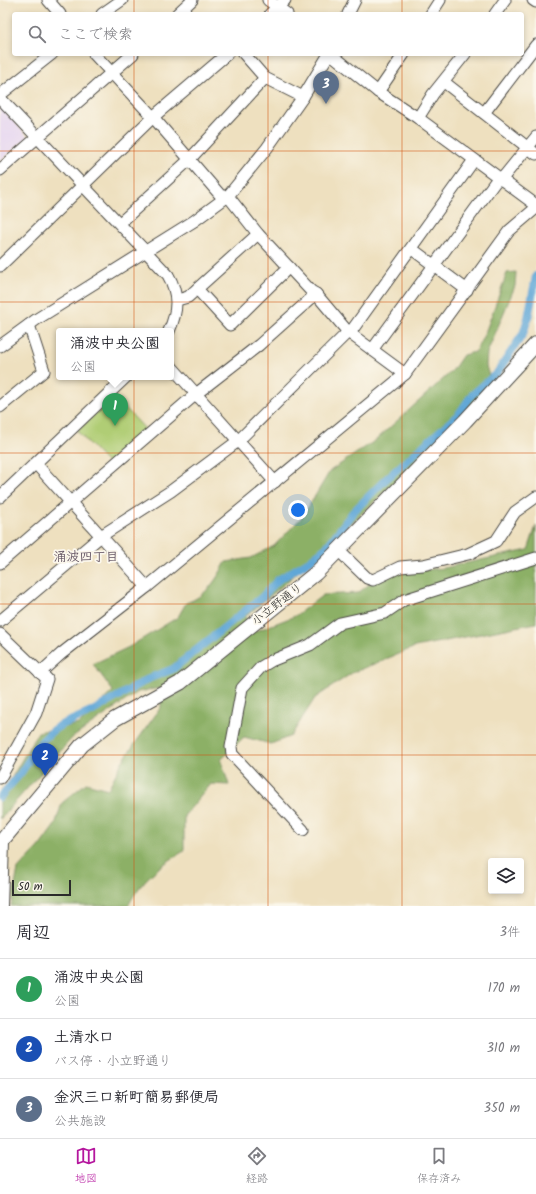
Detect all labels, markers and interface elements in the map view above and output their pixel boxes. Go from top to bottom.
search box [12,12,524,56]
icon: search [26,23,48,45]
text: ここで検索 [58,23,133,47]
pin: 3 [313,71,339,104]
popup [56,328,174,380]
text: 涌波中央公園 [70,332,160,356]
text: 公園 [70,357,96,378]
pin: 1 [102,393,128,426]
your location [288,500,308,520]
district label: 涌波四丁目 [53,547,119,568]
street label: 小立野通り [248,578,307,630]
pin: 2 [32,743,58,776]
map controls [488,858,524,894]
button: layers [488,858,524,894]
scale bar [12,878,71,897]
text: 50 m [18,878,43,896]
text: 周辺 [16,920,50,947]
text: 3件 [500,922,520,943]
text: 涌波中央公園 [54,966,144,990]
text: 1 [27,978,31,999]
text: 170 m [488,978,520,999]
text: 公園 [54,991,80,1012]
text: 土清水口 [54,1026,114,1050]
text: 2 [25,1038,33,1059]
text: 310 m [486,1038,520,1059]
text: バス停 · 小立野通り [54,1051,172,1072]
text: 金沢三口新町簡易郵便局 [54,1086,219,1110]
text: 3 [25,1098,33,1119]
text: 350 m [484,1098,520,1119]
text: 公共施設 [54,1111,106,1132]
tab: 地図 [75,1145,97,1188]
tab: 経路 [246,1145,268,1188]
tab: 保存済み [417,1145,461,1188]

